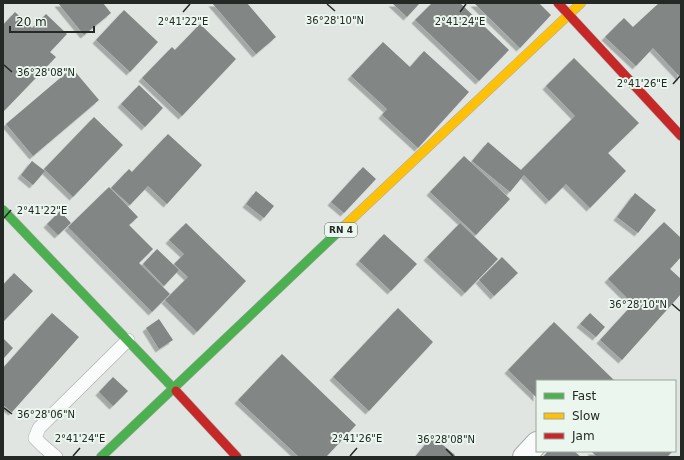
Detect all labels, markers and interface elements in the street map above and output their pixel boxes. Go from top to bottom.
scale bar [10,8,94,34]
text: 20 m [16,15,47,29]
text: 36°28'10"N [306,15,364,26]
text: 2°41'22"E [158,16,208,27]
text: 2°41'24"E [435,16,485,27]
text: 36°28'08"N [17,67,75,78]
text: 2°41'26"E [617,78,667,89]
text: 2°41'22"E [17,205,67,216]
road number: RN 4 [325,223,357,237]
text: 36°28'10"N [609,299,667,310]
legend [536,380,676,452]
text: Fast [572,389,596,403]
text: 36°28'06"N [17,409,75,420]
text: Slow [572,409,600,423]
text: Jam [571,429,595,443]
text: 2°41'24"E [55,433,105,444]
text: 2°41'26"E [332,433,382,444]
text: 36°28'08"N [417,434,475,445]

